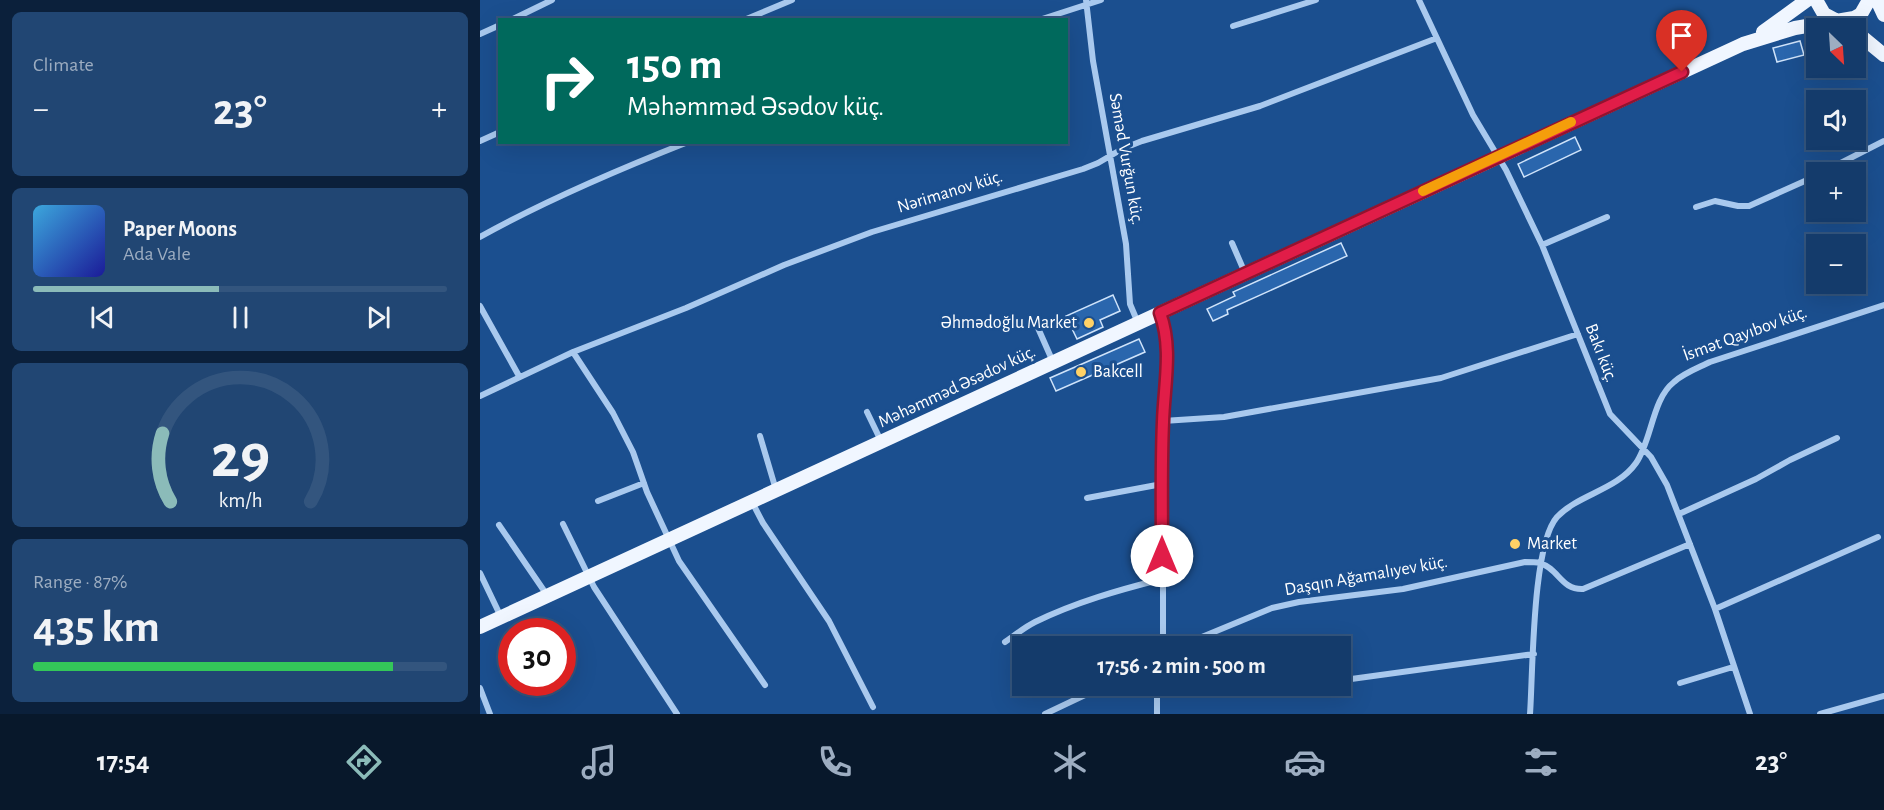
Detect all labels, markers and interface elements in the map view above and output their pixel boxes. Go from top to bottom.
pin [1656,10,1707,72]
north arrow [1806,18,1866,78]
map controls [1806,18,1866,294]
icon: arrive [1665,19,1698,52]
icon: right [528,42,606,120]
text: 150 m [627,44,722,86]
text: Climate [33,55,94,75]
text: 23° [213,88,267,133]
button: sound [1806,90,1866,150]
street label: Səməd Vurğun küç. [1106,92,1146,226]
text: − [33,93,49,126]
text: + [431,93,447,126]
text: Məhəmməd Əsədov küç. [627,93,884,120]
button: + [1806,162,1866,222]
street label: Nərimanov küç. [895,167,1005,217]
text: Paper Moons [123,218,237,240]
button: − [1806,234,1866,294]
text: Ada Vale [123,244,191,264]
icon: previous [86,301,119,334]
icon: pause [224,301,257,334]
icon: next [362,301,395,334]
street label: İsmət Qayıbov küç. [1680,301,1809,365]
place label: Əhmədoğlu Market [940,314,1077,332]
marker: Əhmədoğlu Market [1082,316,1096,330]
street label: Bakı küç. [1582,321,1620,385]
street label: Məhəmməd Əsədov küç. [875,343,1039,431]
place label: Bakcell [1093,363,1143,381]
marker: Bakcell [1074,365,1088,379]
text: 29 [210,426,270,488]
text: km/h [218,490,262,511]
position arrow [1130,524,1194,588]
place label: Market [1527,535,1577,553]
marker: Market [1508,537,1522,551]
street label: Daşqın Ağamalıyev küç. [1283,553,1449,599]
text: Range · 87% [33,572,128,592]
text: 435 km [33,605,160,650]
speed limit sign: 30 [498,618,576,696]
text: 17:56 · 2 min · 500 m [1097,655,1266,677]
icon: directions [343,741,385,783]
icon: music [578,741,620,783]
icon: phone [814,741,856,783]
icon: climate [1049,741,1091,783]
icon: car [1284,741,1326,783]
icon: filters [1520,741,1562,783]
text: 17:54 [97,748,149,775]
text: 23° [1755,748,1787,775]

